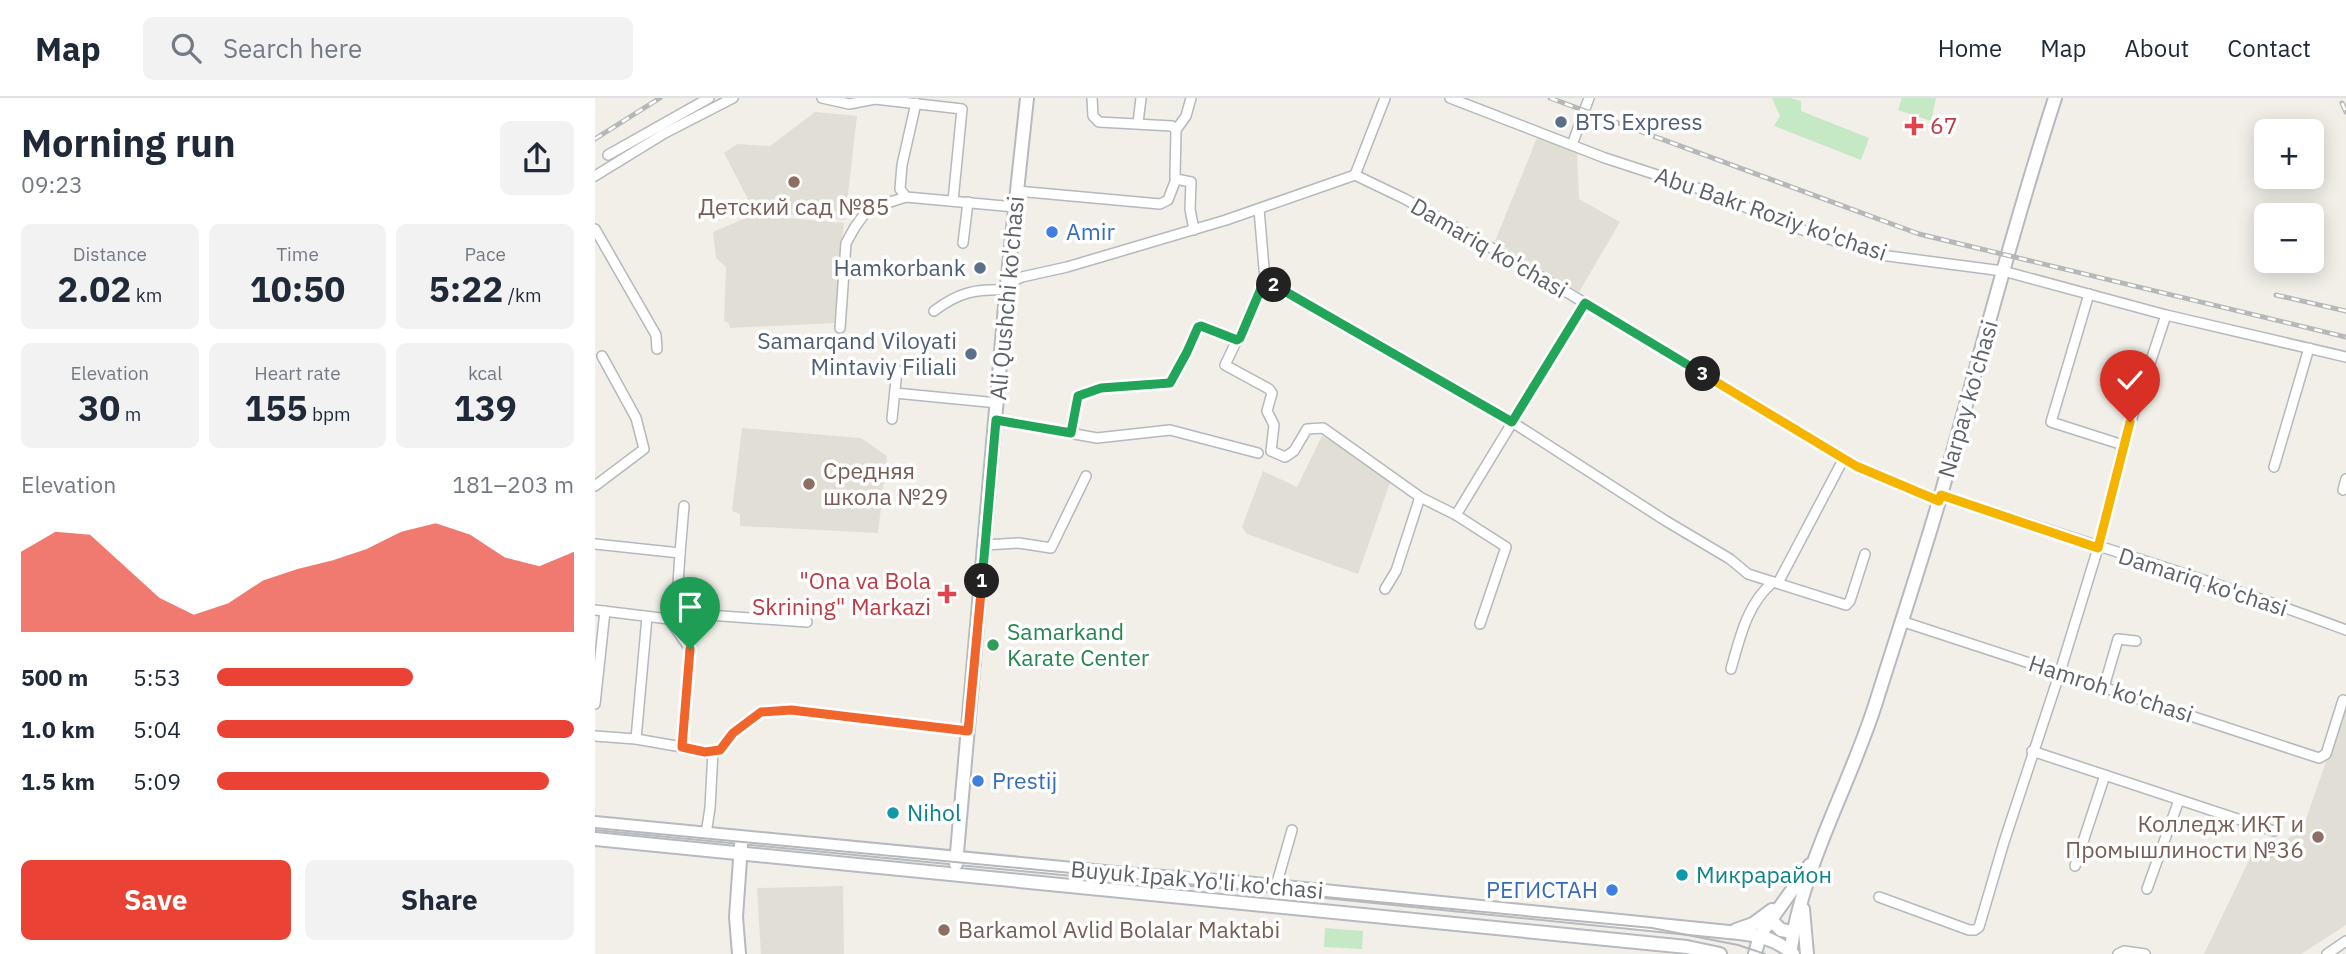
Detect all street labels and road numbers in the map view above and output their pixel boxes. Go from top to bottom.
street label: Abu Bakr Roziy ko'chasi [1651,159,1891,267]
street label: Damariq ko'chasi [1406,190,1573,304]
street label: Ali Qushchi ko'chasi [982,195,1030,401]
street label: Narpay ko'chasi [1930,316,2004,481]
street label: Damariq ko'chasi [2115,540,2292,623]
street label: Hamroh ko'chasi [2025,647,2197,729]
street label: Buyuk Ipak Yo'li ko'chasi [1069,853,1325,905]

